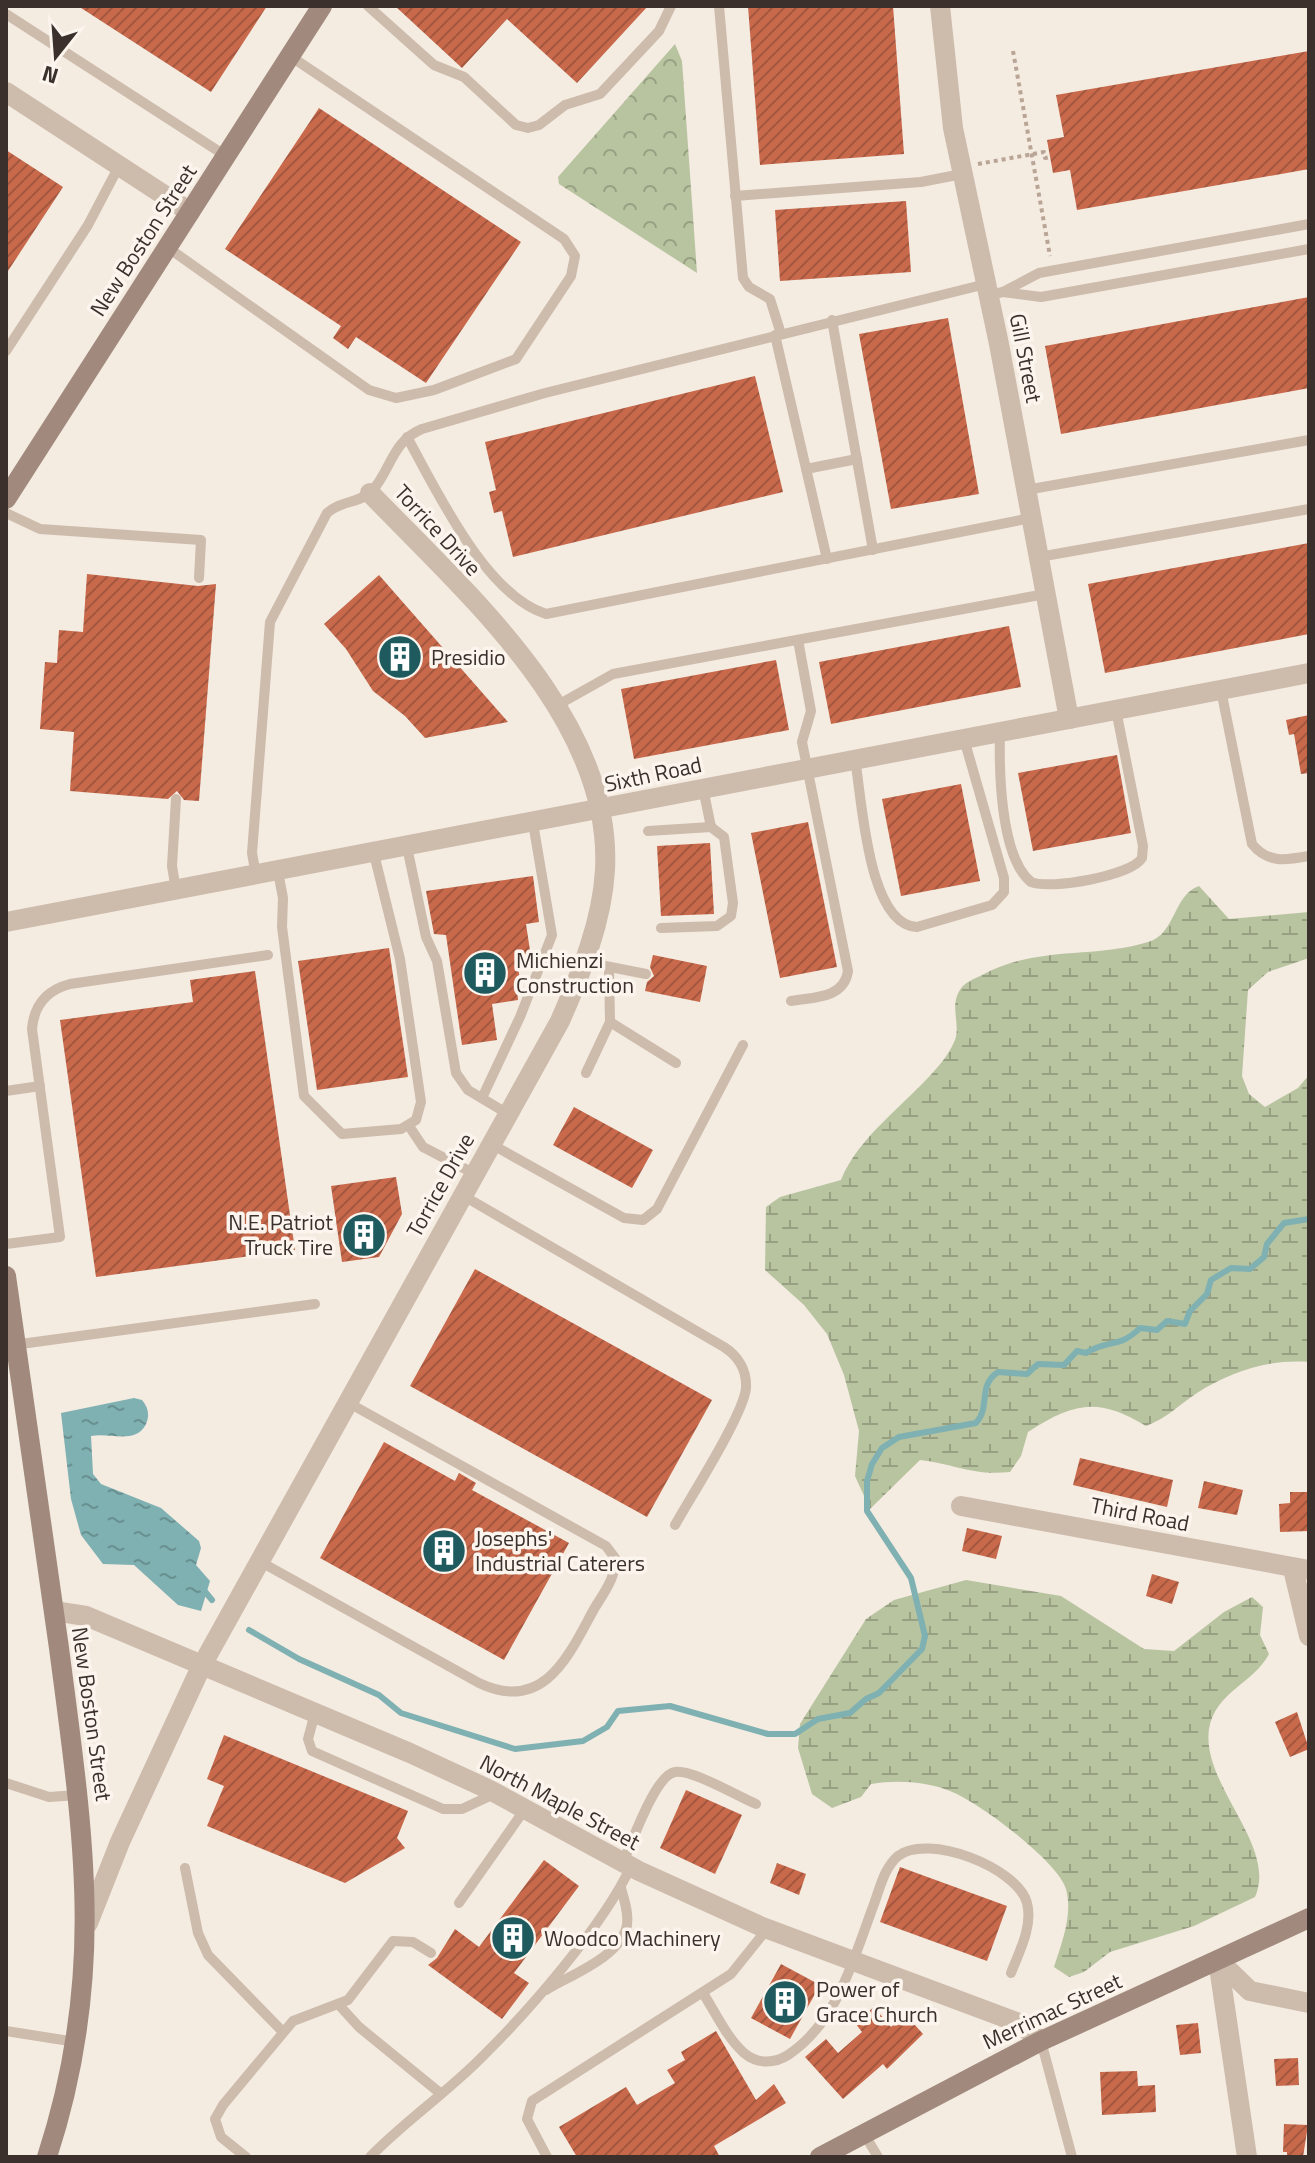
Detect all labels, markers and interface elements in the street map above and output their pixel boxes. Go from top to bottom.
north arrow [16,16,96,96]
text: N [38,57,62,94]
street label: New Boston Street [81,157,205,323]
street label: Gill Street [1001,311,1051,406]
street label: Torrice Drive [386,476,490,584]
building icon: Presidio [376,633,424,681]
place label: Presidio [431,640,506,674]
street label: Sixth Road [601,747,705,801]
place label: Michienzi Construction [516,943,634,1002]
building icon: Michienzi Construction [461,949,509,997]
street label: Torrice Drive [397,1127,483,1243]
place label: N.E. Patriot Truck Tire [228,1205,333,1264]
building icon: N.E. Patriot Truck Tire [340,1211,388,1259]
street label: Third Road [1088,1488,1192,1540]
place label: Josephs' Industrial Caterers [475,1521,645,1580]
building icon: Josephs' Industrial Caterers [420,1527,468,1575]
street label: New Boston Street [63,1625,121,1804]
street label: North Maple Street [474,1745,646,1859]
building icon: Woodco Machinery [489,1914,537,1962]
place label: Woodco Machinery [544,1921,721,1955]
street label: Merrimac Street [977,1964,1127,2058]
place label: Power of Grace Church [816,1972,938,2031]
building icon: Power of Grace Church [761,1978,809,2026]

